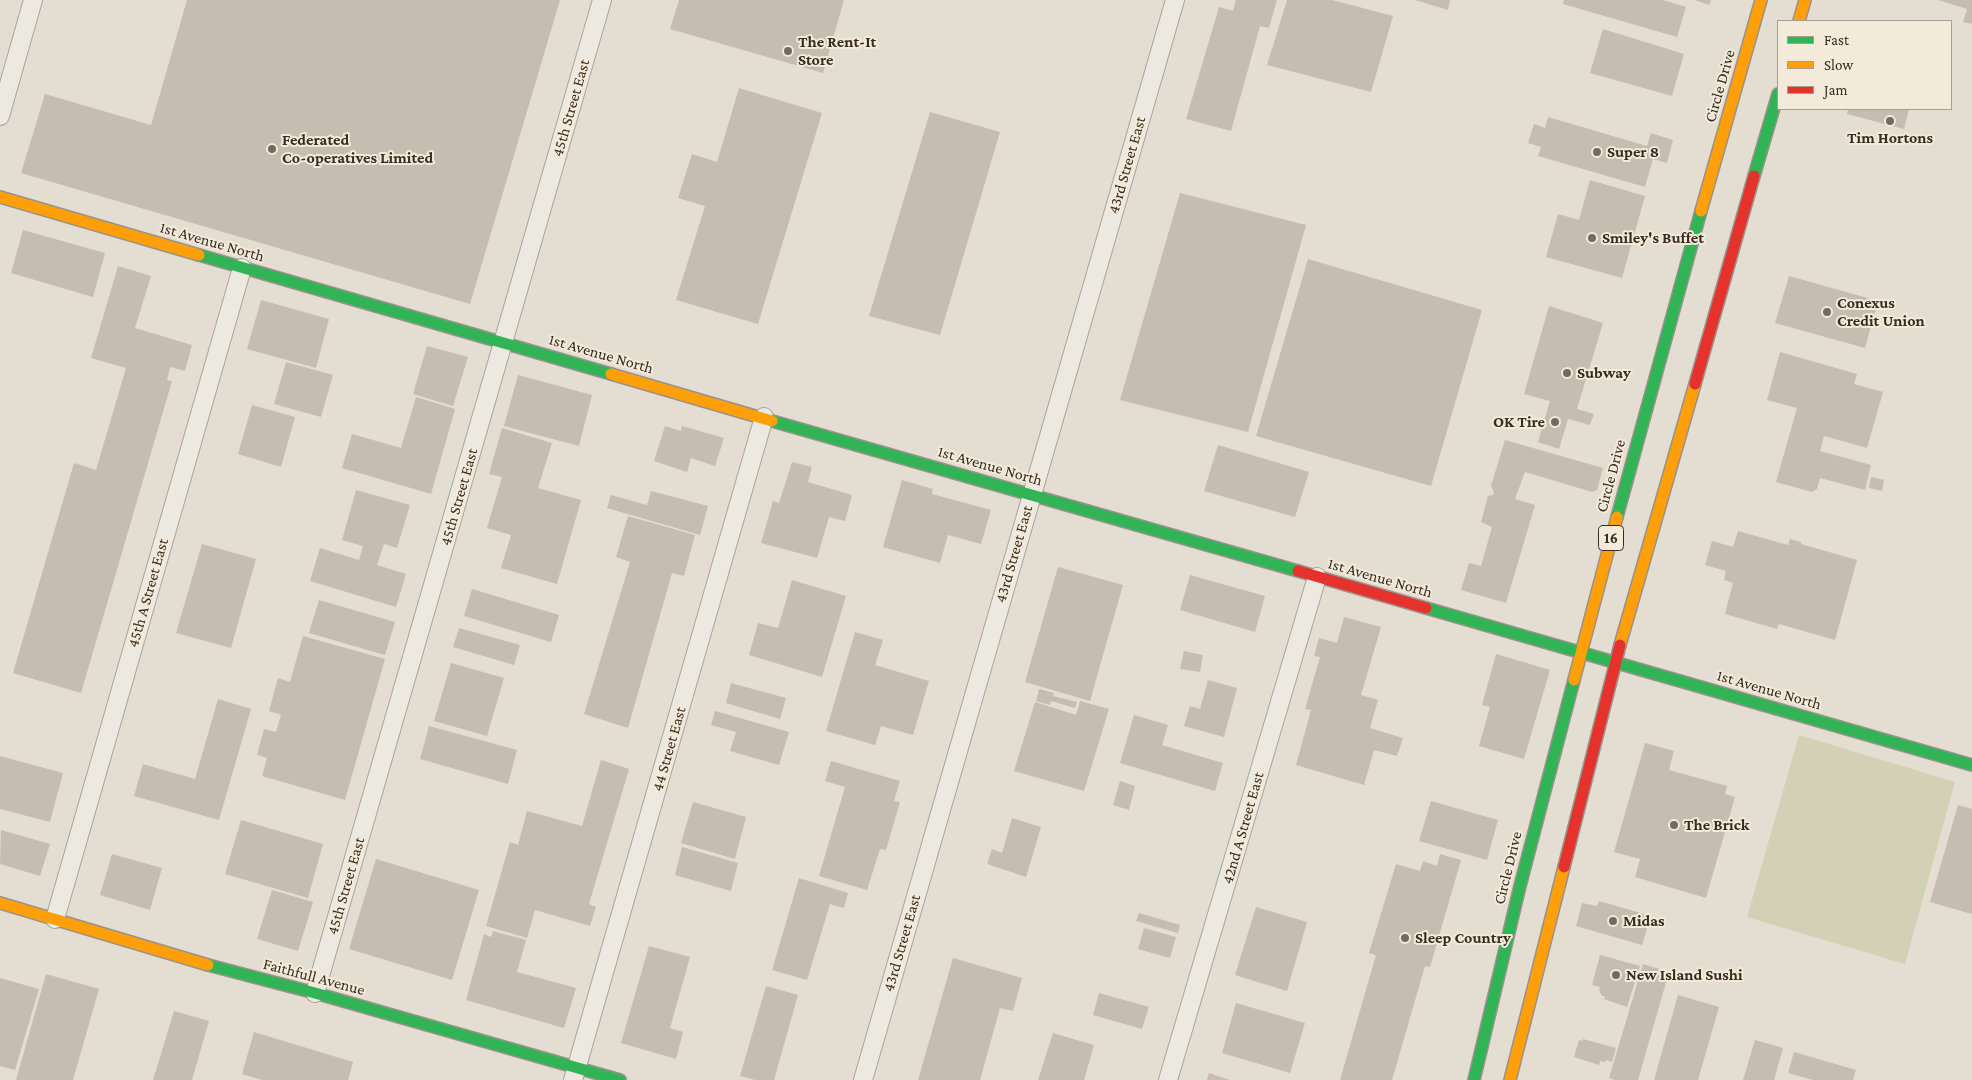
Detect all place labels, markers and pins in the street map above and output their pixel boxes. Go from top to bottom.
place label: The Rent-It Store [798,32,876,70]
marker: The Rent-It Store [782,45,794,57]
marker: Tim Hortons [1884,115,1896,127]
place label: Tim Hortons [1847,128,1933,148]
place label: Federated Co-operatives Limited [282,130,433,168]
place label: Super 8 [1607,142,1659,162]
marker: Federated Co-operatives Limited [266,143,278,155]
marker: Super 8 [1591,146,1603,158]
place label: Smiley's Buffet [1602,228,1704,248]
marker: Smiley's Buffet [1586,232,1598,244]
place label: Conexus Credit Union [1837,293,1925,331]
marker: Conexus Credit Union [1821,306,1833,318]
place label: Subway [1577,363,1631,383]
marker: Subway [1561,367,1573,379]
place label: OK Tire [1493,412,1545,432]
marker: OK Tire [1549,416,1561,428]
place label: The Brick [1684,815,1750,835]
marker: The Brick [1668,819,1680,831]
place label: Midas [1623,911,1665,931]
marker: Midas [1607,915,1619,927]
place label: Sleep Country [1415,928,1511,948]
marker: Sleep Country [1399,932,1411,944]
place label: New Island Sushi [1626,965,1743,985]
marker: New Island Sushi [1610,969,1622,981]

